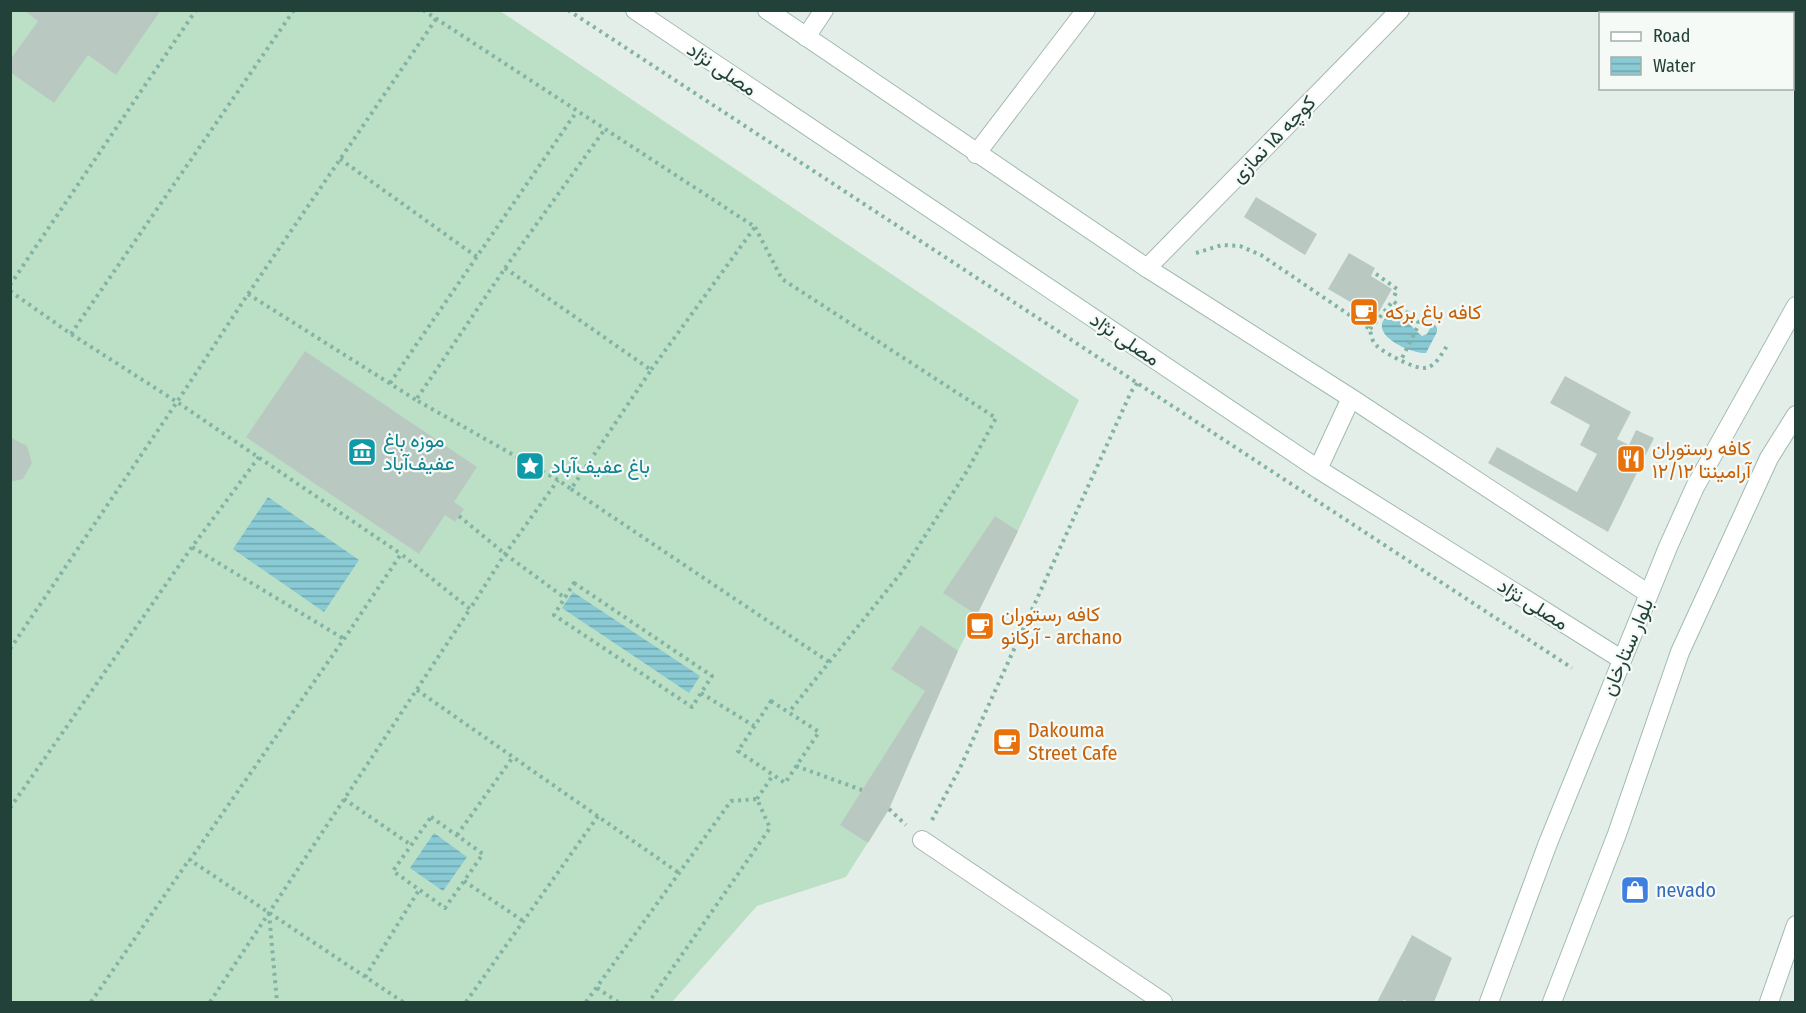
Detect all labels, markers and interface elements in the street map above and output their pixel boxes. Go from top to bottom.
legend [1599,12,1794,90]
text: Road [1653,25,1690,47]
street label: مصلی نژاد [682,37,761,102]
text: Water [1653,55,1696,77]
street label: کوچه ۱۵ نمازی [1226,90,1322,189]
cafe icon: کافه باغ برکه [1348,296,1380,328]
place label: کافه باغ برکه [1385,300,1482,326]
street label: مصلی نژاد [1085,307,1164,372]
place label: موزه باغ عفیف‌آباد [383,428,455,475]
museum icon: موزه باغ عفیف‌آباد [346,436,378,468]
place label: کافه رستوران آرامینتا ۱۲/۱۲ [1652,436,1752,484]
restaurant icon: کافه رستوران آرامینتا ۱۲/۱۲ [1615,443,1647,475]
place icon: باغ عفیف‌آباد [514,450,546,482]
place label: باغ عفیف‌آباد [551,454,650,480]
street label: مصلی نژاد [1493,573,1573,636]
street label: بلوار ستارخان [1596,595,1659,700]
place label: کافه رستوران آرکانو - archano [1001,602,1122,650]
cafe icon: کافه رستوران آرکانو - archano [964,610,996,642]
place label: Dakouma Street Cafe [1028,718,1117,765]
cafe icon: Dakouma Street Cafe [991,726,1023,758]
shop icon: nevado [1619,874,1651,906]
place label: nevado [1656,878,1716,902]

